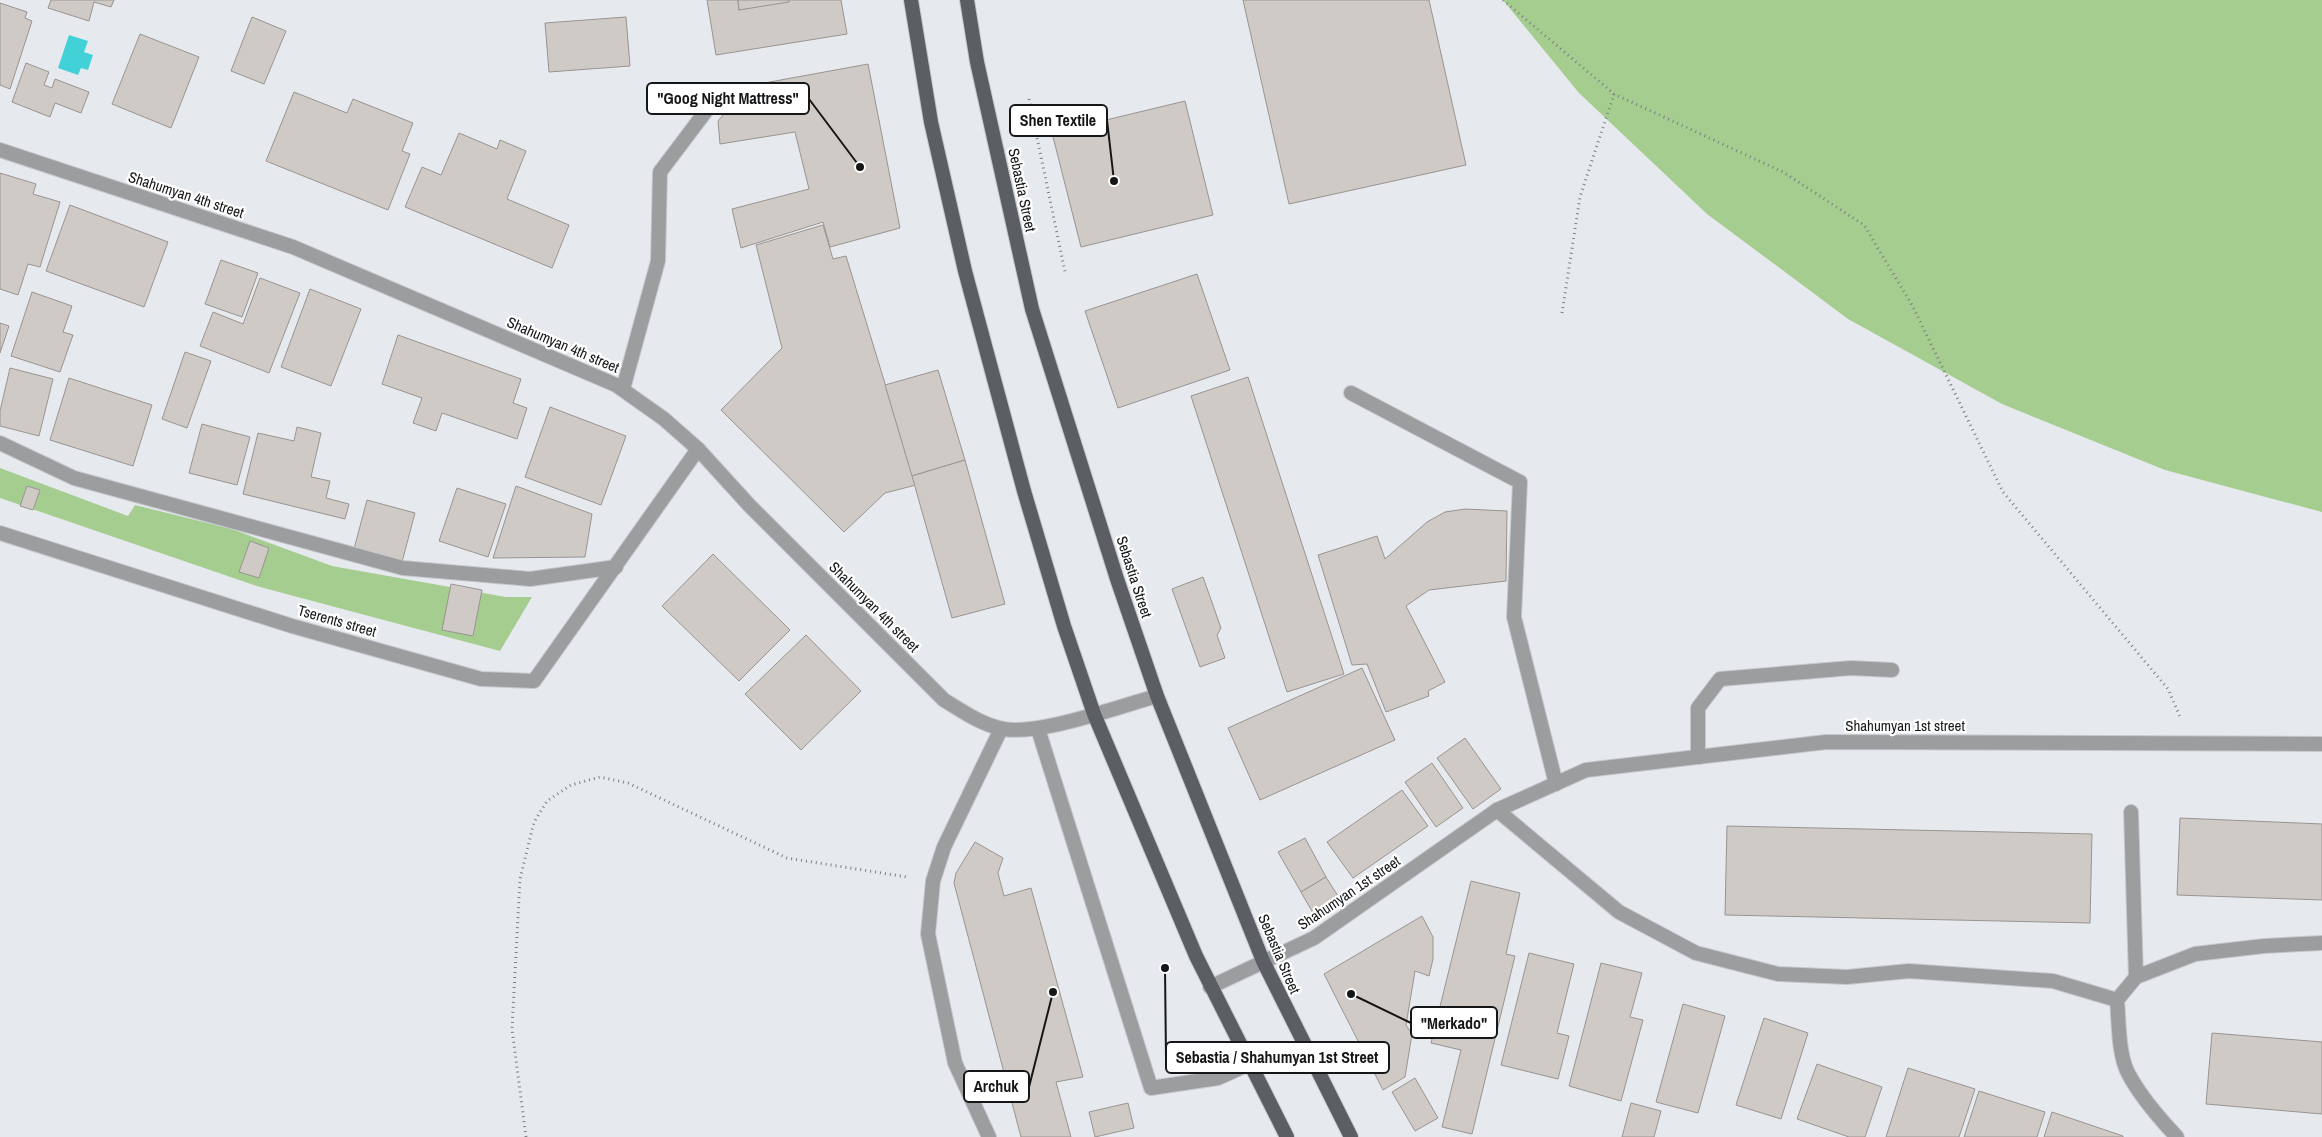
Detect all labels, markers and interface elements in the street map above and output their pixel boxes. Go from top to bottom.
callout: "Goog Night Mattress" [647,83,809,114]
text: "Goog Night Mattress" [657,87,799,109]
callout: Shen Textile [1010,105,1107,136]
text: Shen Textile [1020,109,1096,131]
street label: Sebastia Street [1003,146,1042,234]
street label: Shahumyan 4th street [126,166,247,223]
street label: Shahumyan 4th street [504,311,623,378]
street label: Sebastia Street [1111,533,1158,621]
street label: Shahumyan 4th street [824,557,925,657]
street label: Tserents street [295,599,380,642]
street label: Shahumyan 1st street [1845,715,1965,736]
street label: Shahumyan 1st street [1293,850,1405,935]
street label: Sebastia Street [1253,911,1306,997]
callout: "Merkado" [1411,1007,1497,1038]
text: "Merkado" [1421,1012,1487,1034]
callout: Sebastia / Shahumyan 1st Street [1166,1042,1389,1073]
text: Sebastia / Shahumyan 1st Street [1176,1046,1379,1068]
callout: Archuk [964,1071,1029,1102]
text: Archuk [973,1075,1019,1097]

